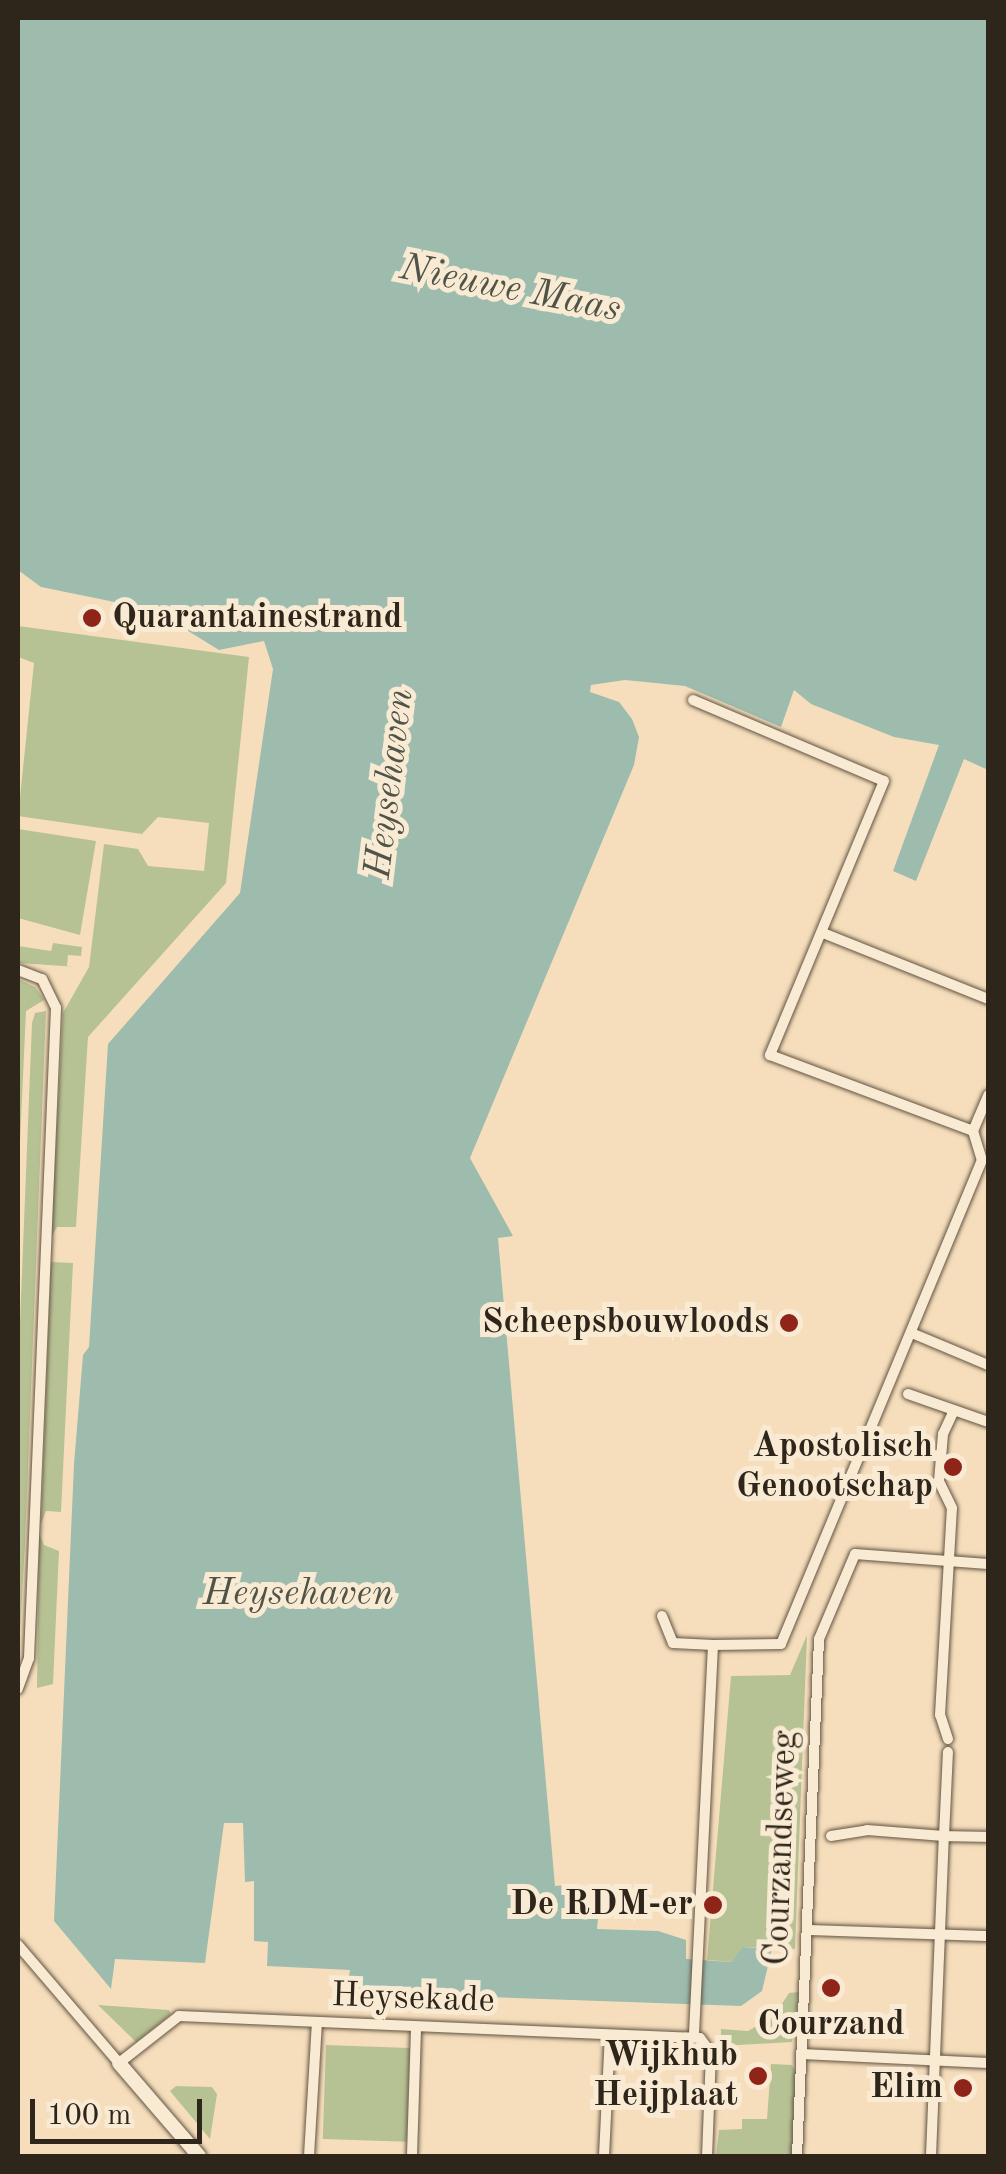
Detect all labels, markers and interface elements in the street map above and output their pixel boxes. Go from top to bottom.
water label: Nieuwe Maas [396,246,624,334]
place label: Quarantainestrand [112,597,402,639]
marker: Quarantainestrand [81,607,103,629]
water label: Heysehaven [357,686,425,882]
place label: Scheepsbouwloods [482,1302,769,1344]
marker: Scheepsbouwloods [778,1312,800,1334]
place label: Apostolisch Genootschap [736,1426,933,1508]
marker: Apostolisch Genootschap [942,1456,964,1478]
water label: Heysehaven [202,1572,394,1618]
street label: Courzandseweg [757,1730,807,1966]
place label: De RDM-er [510,1884,693,1926]
marker: De RDM-er [702,1894,724,1916]
street label: Heysekade [331,1975,495,2023]
marker: Courzand [820,1977,842,1999]
place label: Courzand [757,2004,905,2046]
place label: Wijkhub Heijplaat [593,2035,738,2117]
marker: Wijkhub Heijplaat [747,2065,769,2087]
place label: Elim [870,2067,943,2109]
marker: Elim [952,2077,974,2099]
scale bar [35,2079,208,2141]
text: 100 m [47,2101,131,2131]

